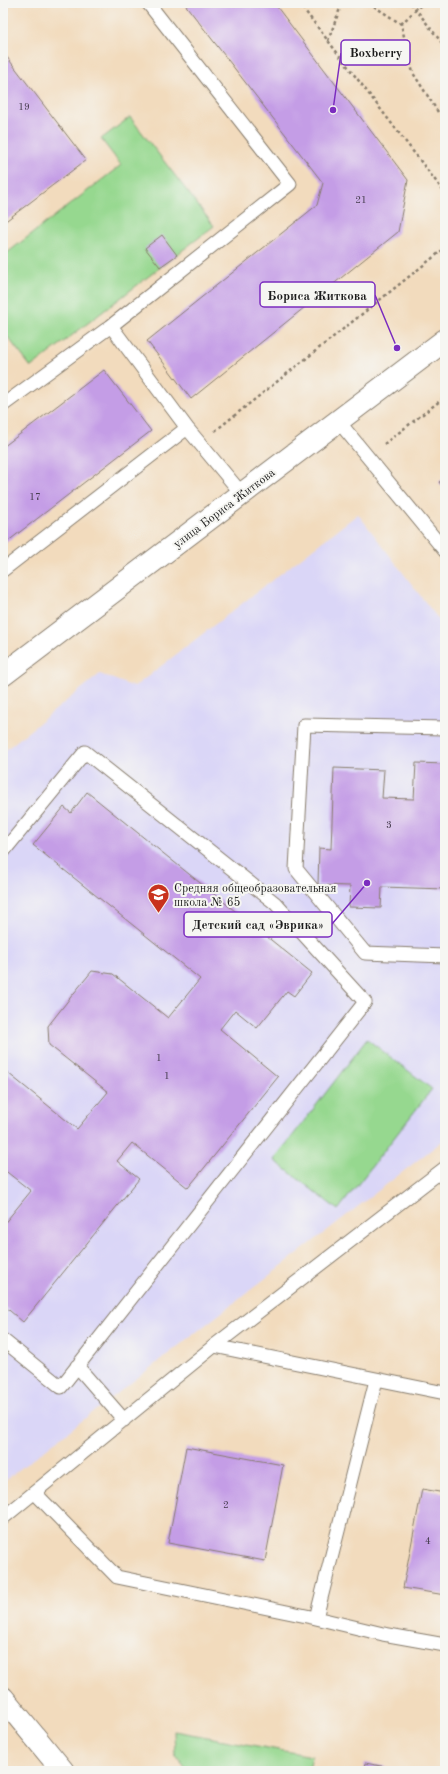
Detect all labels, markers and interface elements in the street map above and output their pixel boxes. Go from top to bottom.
callout: Boxberry [341,40,410,65]
text: Boxberry [349,47,403,60]
house number: 19 [18,102,30,112]
house number: 21 [355,195,367,205]
callout: Бориса Житкова [260,282,375,307]
text: Бориса Житкова [267,290,367,303]
street label: улица Бориса Житкова [172,467,278,551]
house number: 17 [29,492,41,502]
house number: 3 [386,820,392,830]
school or university icon: Средняя общеобразовательная школа № 65 [146,882,172,915]
place label: Средняя общеобразовательная школа № 65 [174,883,336,909]
callout: Детский сад «Эврика» [184,912,332,937]
text: Детский сад «Эврика» [192,919,324,932]
house number: 1 [156,1053,162,1063]
house number: 1 [164,1071,170,1081]
house number: 2 [223,1500,229,1510]
house number: 4 [425,1536,431,1546]

